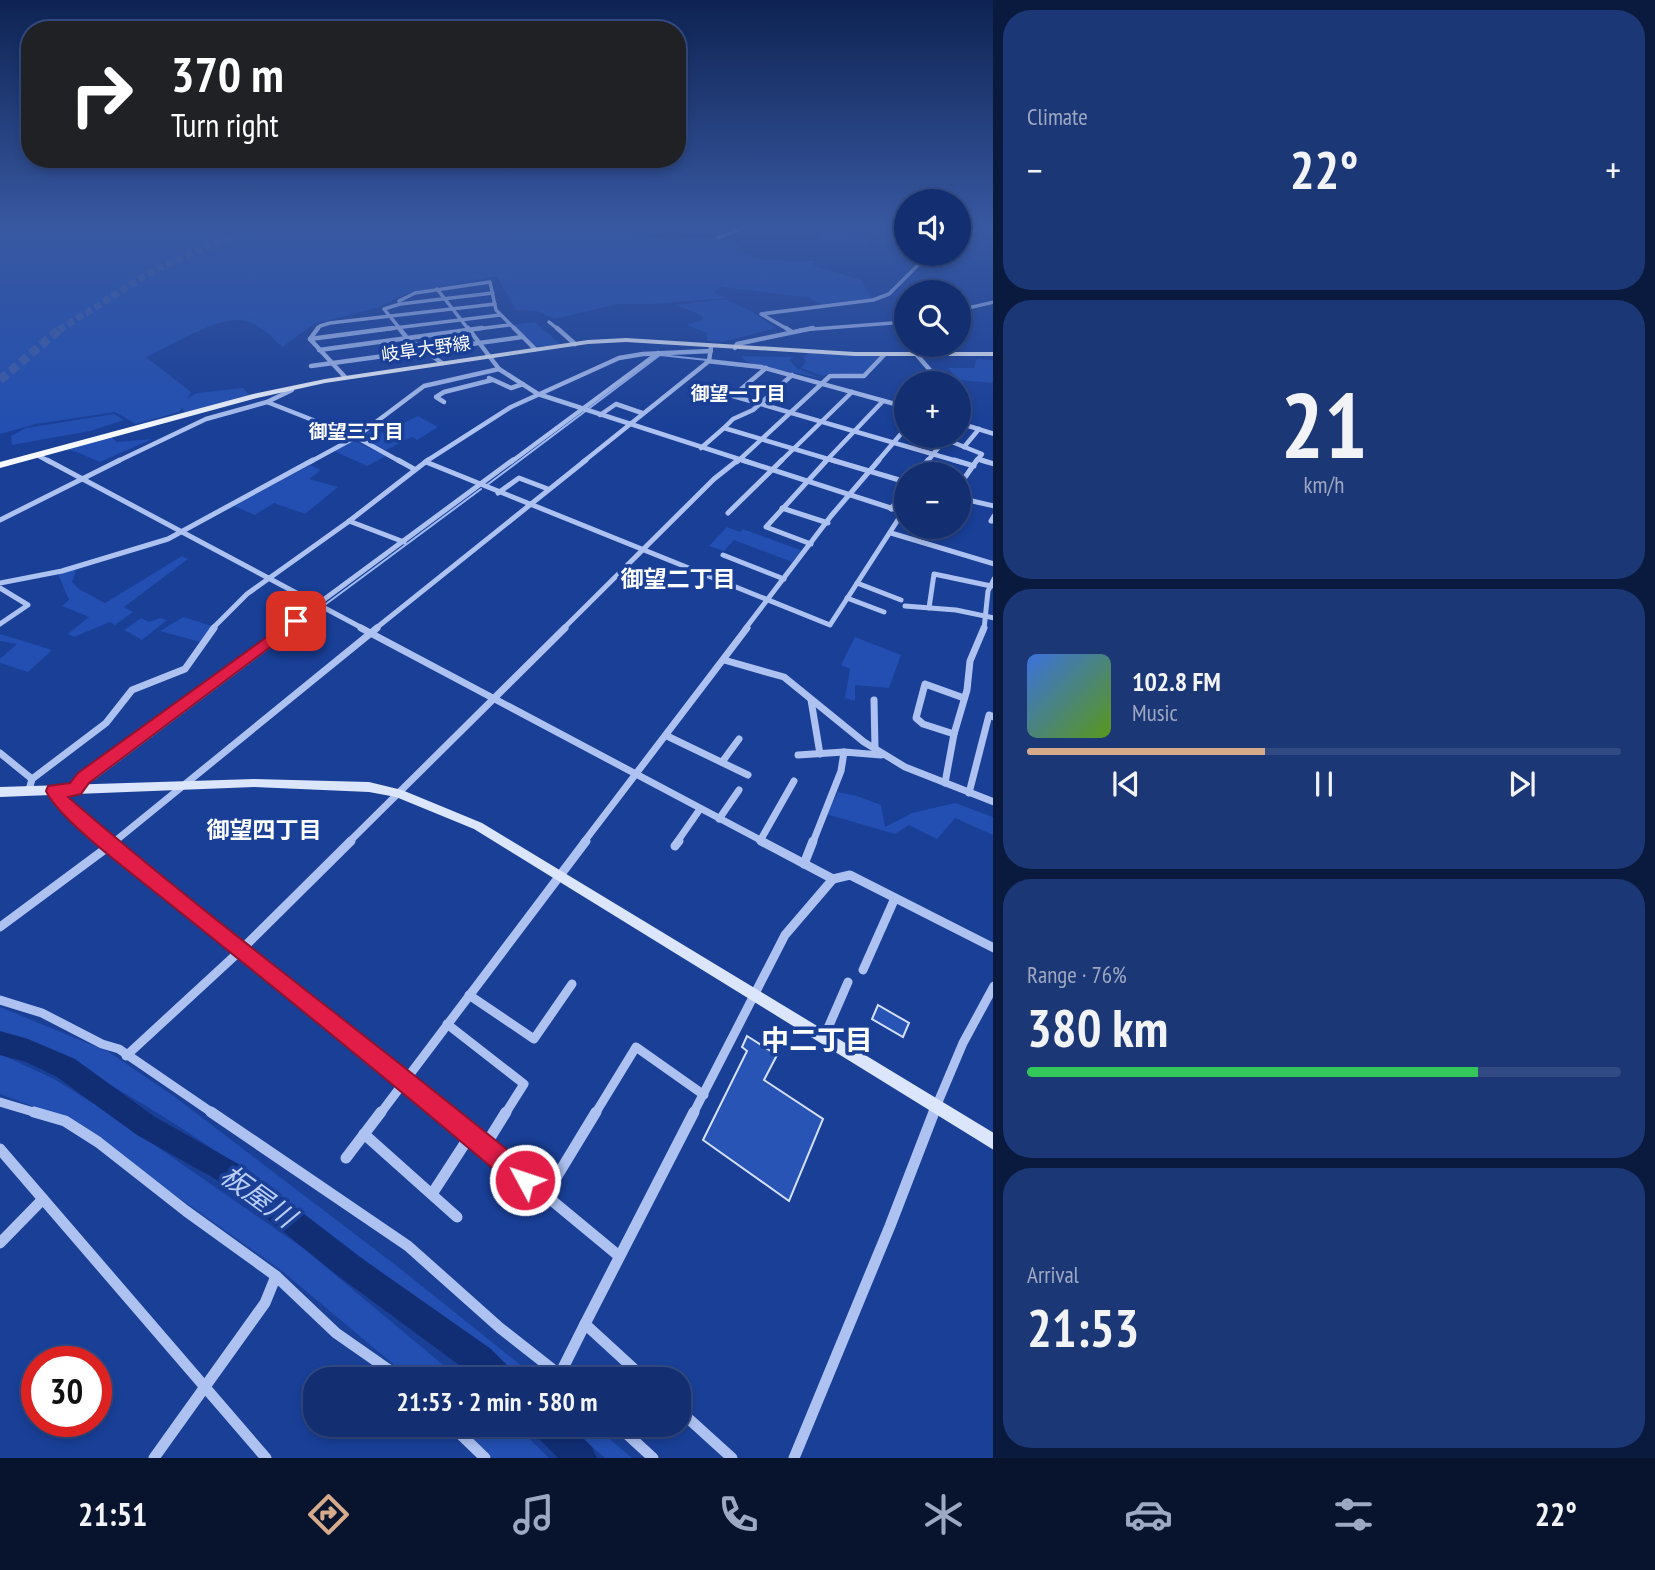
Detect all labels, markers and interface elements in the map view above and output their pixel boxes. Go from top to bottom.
text: 370 m [171,42,284,106]
icon: right [56,49,147,140]
text: Climate [1027,102,1088,131]
text: Turn right [171,104,279,146]
text: 22° [1290,136,1358,203]
text: − [1027,145,1043,194]
text: + [1605,145,1621,194]
map controls [894,189,971,539]
button: sound [894,189,971,266]
button: search [894,280,971,357]
street label: 岐阜大野線 [380,331,472,366]
text: 21 [1281,365,1368,483]
button: + [894,371,971,448]
district label: 御望一丁目 [690,381,786,405]
district label: 御望三丁目 [308,419,404,443]
button: − [894,462,971,539]
text: km/h [1304,470,1344,499]
district label: 御望二丁目 [621,564,736,593]
pin [266,591,326,651]
icon: arrive [277,602,315,640]
text: 102.8 FM [1132,665,1221,698]
text: Music [1132,698,1178,727]
icon: previous [1107,765,1145,803]
icon: pause [1305,765,1343,803]
icon: next [1503,765,1541,803]
district label: 御望四丁目 [207,815,322,844]
text: Range · 76% [1027,960,1127,989]
text: 380 km [1027,994,1168,1061]
district label: 中二丁目 [761,1021,873,1058]
position arrow [488,1143,562,1217]
water label: 板屋川 [213,1156,306,1237]
text: Arrival [1027,1260,1079,1289]
text: 21:53 [1027,1294,1139,1361]
speed limit sign: 30 [21,1346,112,1437]
text: 21:53 · 2 min · 580 m [397,1385,597,1418]
icon: directions [304,1490,353,1539]
icon: music [509,1490,558,1539]
icon: phone [714,1490,763,1539]
icon: climate [919,1490,968,1539]
icon: car [1124,1490,1173,1539]
icon: filters [1329,1490,1378,1539]
text: 21:51 [78,1493,147,1535]
text: 22° [1535,1493,1577,1535]

